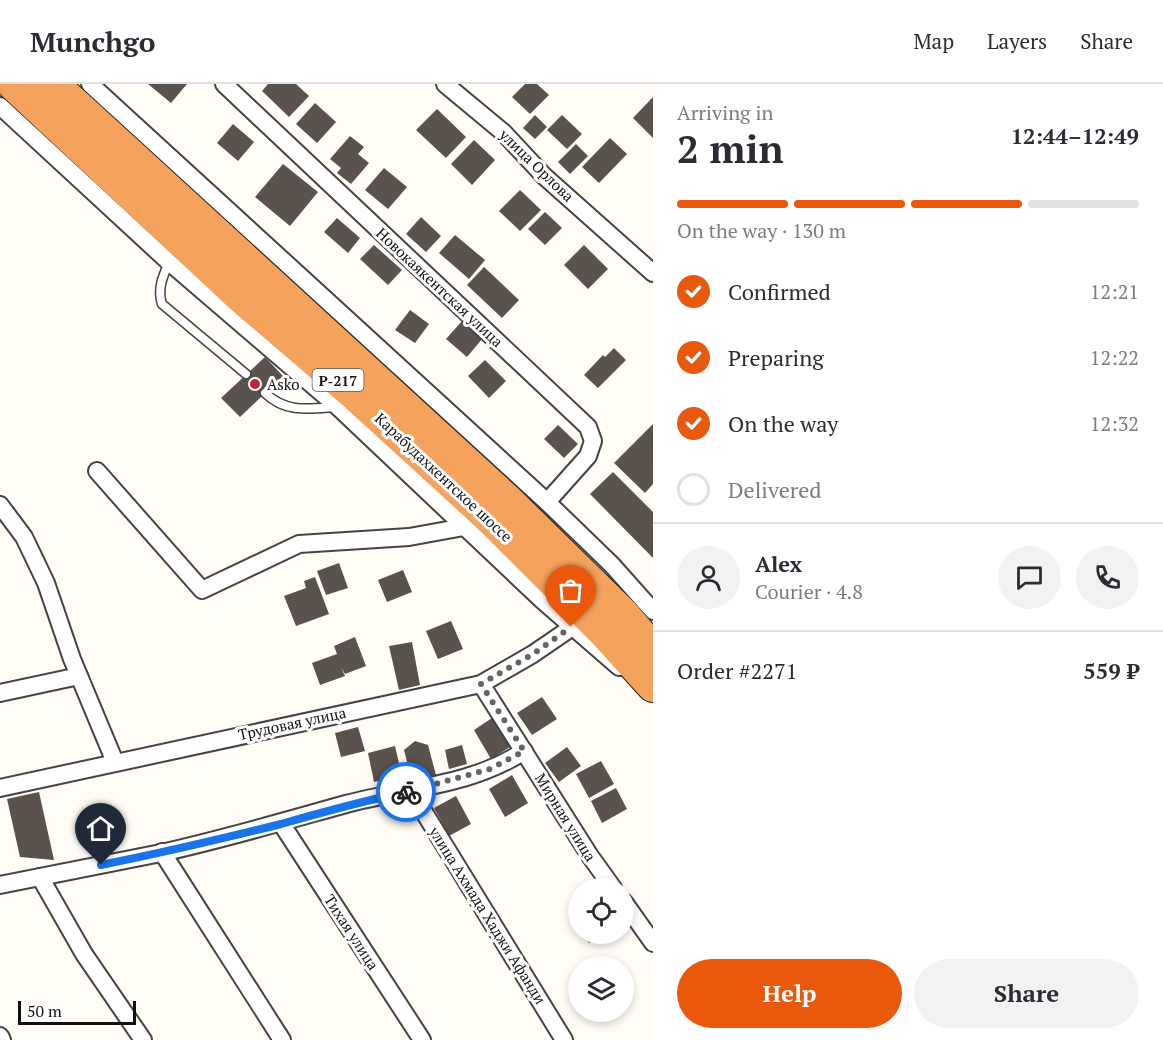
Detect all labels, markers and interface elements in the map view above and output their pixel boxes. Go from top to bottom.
text: Munchgo [30,23,155,60]
text: Map [913,27,954,55]
text: Layers [987,27,1047,55]
text: Share [1080,27,1133,55]
text: Arriving in [677,99,773,126]
text: 12:44–12:49 [1011,121,1139,150]
text: 2 min [677,122,784,174]
street label: улица Орлова [495,124,579,206]
text: On the way · 130 m [677,217,846,244]
street label: Новокаякентская улица [372,223,508,351]
icon: check [677,275,710,308]
text: Confirmed [728,277,831,306]
text: 12:21 [1090,278,1139,305]
icon: check [677,341,710,374]
text: Preparing [728,343,824,372]
text: 12:22 [1090,344,1139,371]
road number: Р-217 [312,369,364,391]
place label: Asko [267,374,300,394]
marker: Asko [248,377,262,391]
icon: check [677,407,710,440]
street label: Карабудахкентское шоссе [371,408,517,546]
text: On the way [728,409,838,438]
text: 12:32 [1090,410,1139,437]
text: Delivered [728,475,821,504]
button: person [677,546,740,609]
button: chat [998,546,1061,609]
button: phone [1076,546,1139,609]
text: Alex [755,549,802,578]
pin [545,565,596,627]
icon: bag [554,574,587,607]
text: Courier · 4.8 [755,578,863,605]
text: Order #2271 [677,656,797,685]
text: 559 ₽ [1083,656,1139,685]
street label: Трудовая улица [236,702,348,744]
courier [376,762,436,822]
street label: Мирная улица [531,769,601,865]
icon: bike [390,776,423,809]
pin [75,803,126,865]
icon: home [84,812,117,845]
street label: улица Ахмада Хаджи Афанди [424,822,551,1008]
map controls [568,878,634,1022]
button: locate [568,878,634,944]
street label: Тихая улица [320,890,384,974]
button: layers [568,956,634,1022]
button: Help [677,959,902,1028]
button: Share [914,959,1139,1028]
scale bar [18,998,136,1026]
text: 50 m [27,1000,62,1022]

